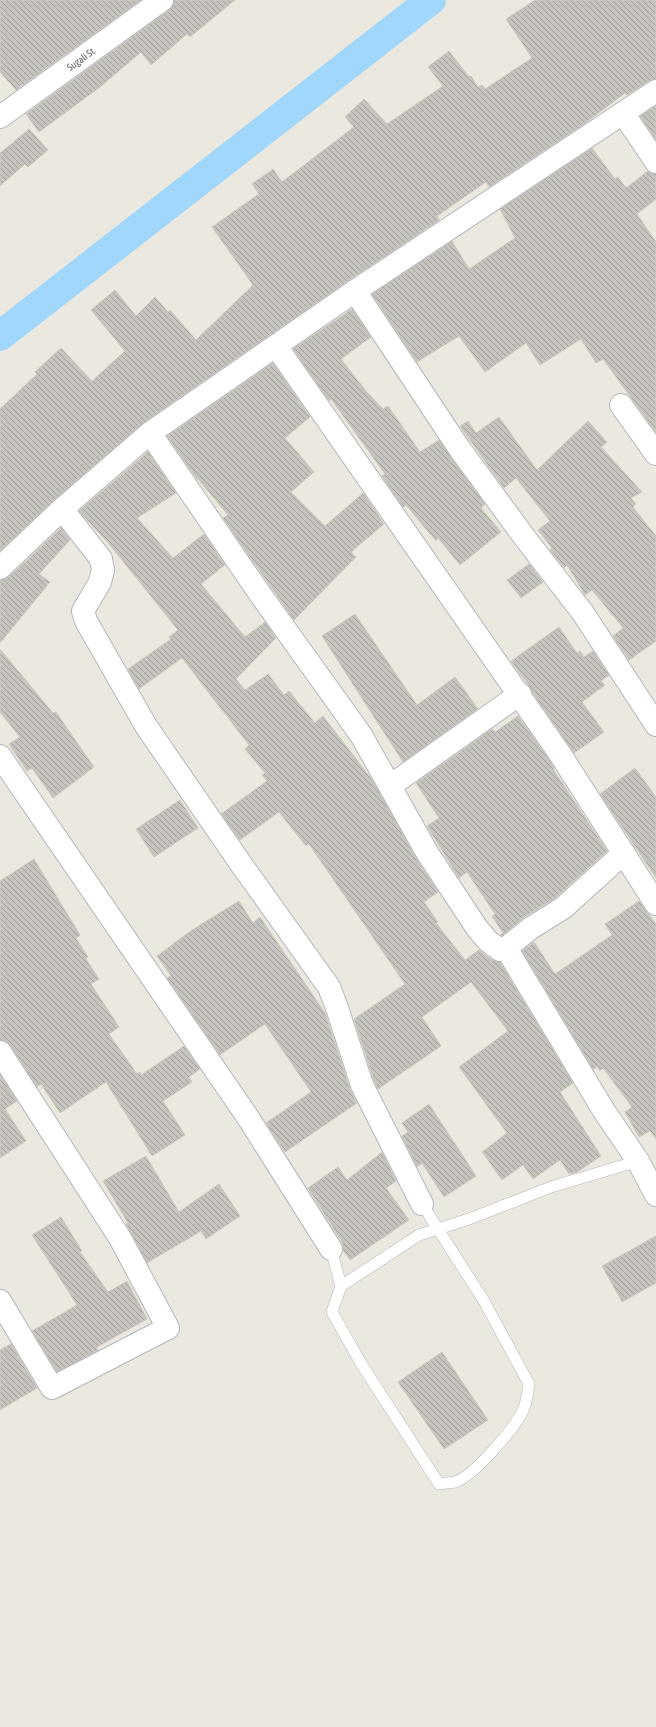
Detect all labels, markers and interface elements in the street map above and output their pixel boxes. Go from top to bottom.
street label: Sugali St. [64,44,98,73]

